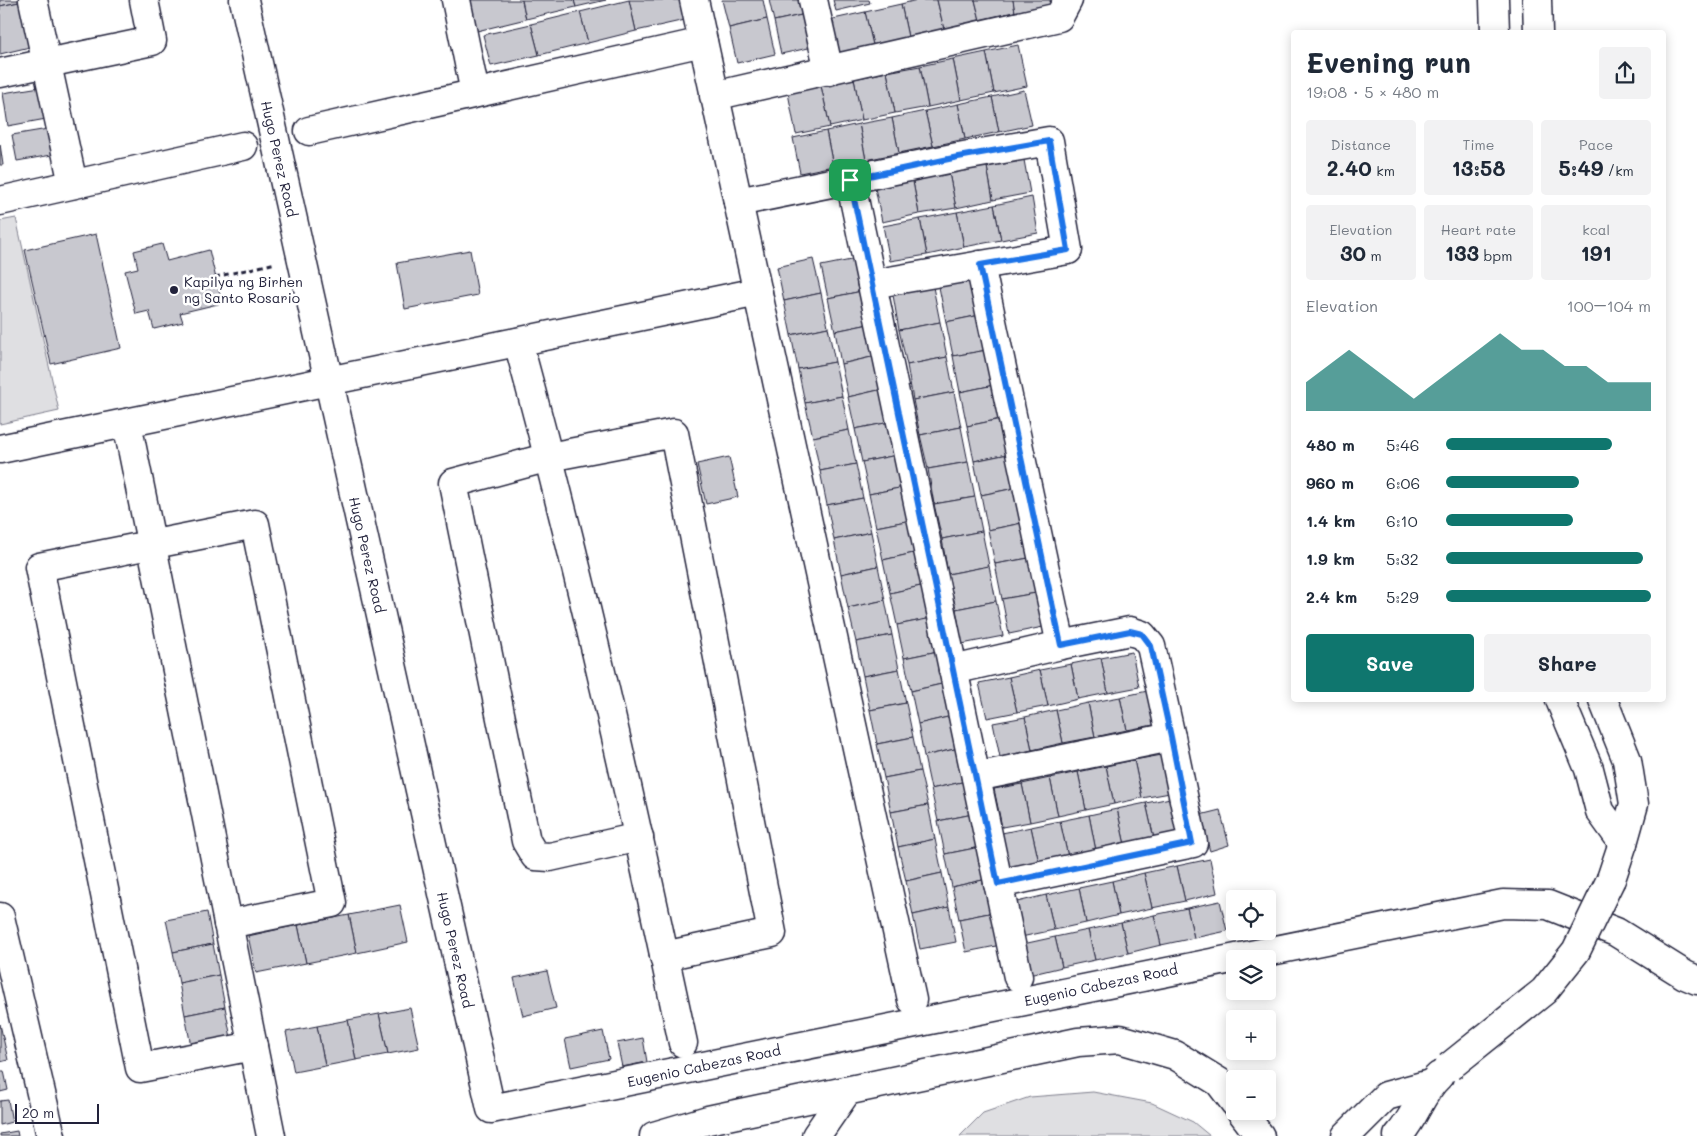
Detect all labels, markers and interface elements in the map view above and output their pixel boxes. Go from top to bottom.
text: Evening run [1306,44,1471,80]
button: share [1599,47,1651,99]
text: 19:08 · 5 × 480 m [1306,81,1439,102]
street label: Hugo Perez Road [257,99,302,219]
text: Distance [1331,135,1391,154]
text: Time [1463,135,1494,154]
text: Pace [1579,135,1613,154]
text: 2.40 [1327,154,1372,181]
text: 13:58 [1452,154,1505,181]
text: 5:49 [1559,154,1603,181]
pin [829,159,871,201]
text: km [1372,161,1395,180]
text: /km [1603,161,1634,180]
icon: arrive [836,166,864,194]
text: Elevation [1329,220,1392,239]
text: Heart rate [1441,220,1516,239]
text: kcal [1582,220,1610,239]
text: 30 [1340,239,1366,266]
text: 133 [1445,239,1479,266]
text: 191 [1581,239,1612,266]
text: m [1366,246,1382,265]
text: bpm [1479,246,1512,265]
place label: Kapilya ng Birhen ng Santo Rosario [184,272,303,307]
marker: Kapilya ng Birhen ng Santo Rosario [168,284,180,296]
text: Elevation [1306,295,1378,316]
text: 100–104 m [1567,295,1651,316]
text: 480 m [1306,434,1355,455]
text: 5:46 [1386,434,1419,455]
text: 960 m [1306,472,1354,493]
text: 6:06 [1386,472,1420,493]
street label: Hugo Perez Road [345,495,390,615]
text: 1.4 km [1306,510,1355,531]
text: 6:10 [1386,510,1418,531]
text: 1.9 km [1306,548,1355,569]
text: 5:32 [1386,548,1419,569]
text: 2.4 km [1306,586,1357,607]
text: 5:29 [1386,586,1419,607]
button: Save [1306,634,1474,692]
button: Share [1484,634,1651,692]
street label: Hugo Perez Road [433,890,478,1010]
map controls [1226,890,1276,1120]
button: locate [1226,890,1276,940]
button: layers [1226,950,1276,1000]
street label: Eugenio Cabezas Road [1022,959,1179,1010]
button: + [1226,1010,1276,1060]
street label: Eugenio Cabezas Road [625,1040,782,1091]
button: − [1226,1070,1276,1120]
scale bar [15,1101,99,1124]
text: 20 m [22,1103,54,1122]

